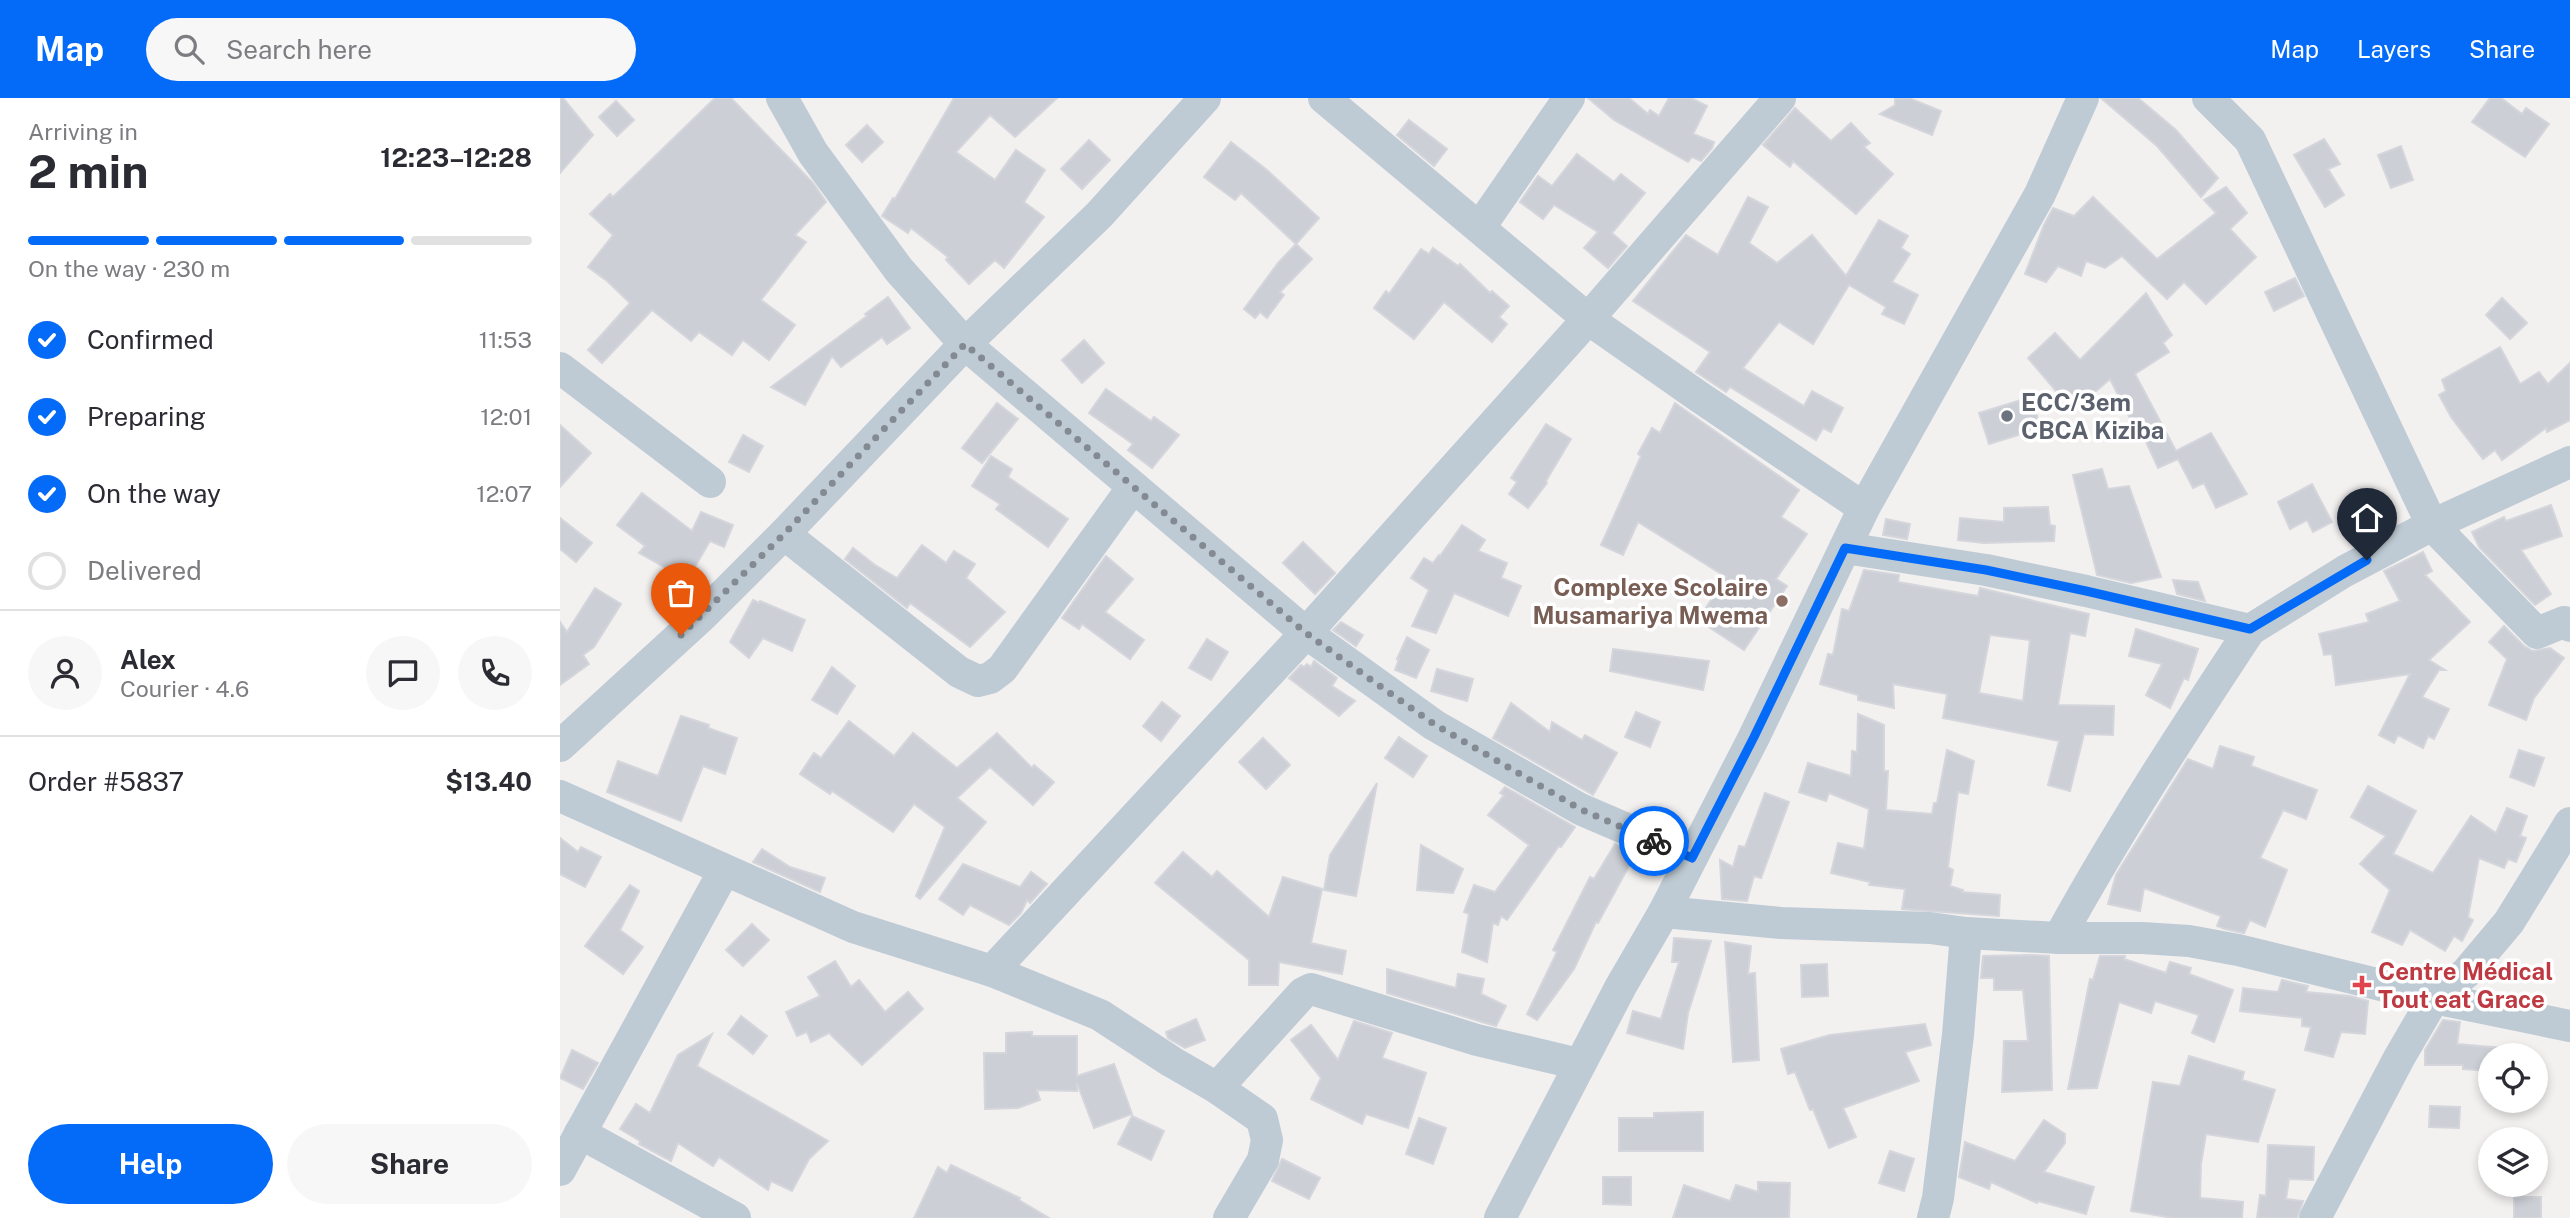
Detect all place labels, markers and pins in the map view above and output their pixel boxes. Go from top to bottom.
place label: ECC/3em CBCA Kiziba [2021,388,2164,444]
marker: ECC/3em CBCA Kiziba [1999,408,2015,424]
pin [2337,488,2397,560]
pin [651,563,711,635]
place label: Complexe Scolaire Musamariya Mwema [1533,573,1768,629]
marker: Complexe Scolaire Musamariya Mwema [1774,593,1790,609]
place label: Centre Médical Tout eat Grace [2378,957,2553,1013]
marker: Centre Médical Tout eat Grace [2352,975,2372,995]

